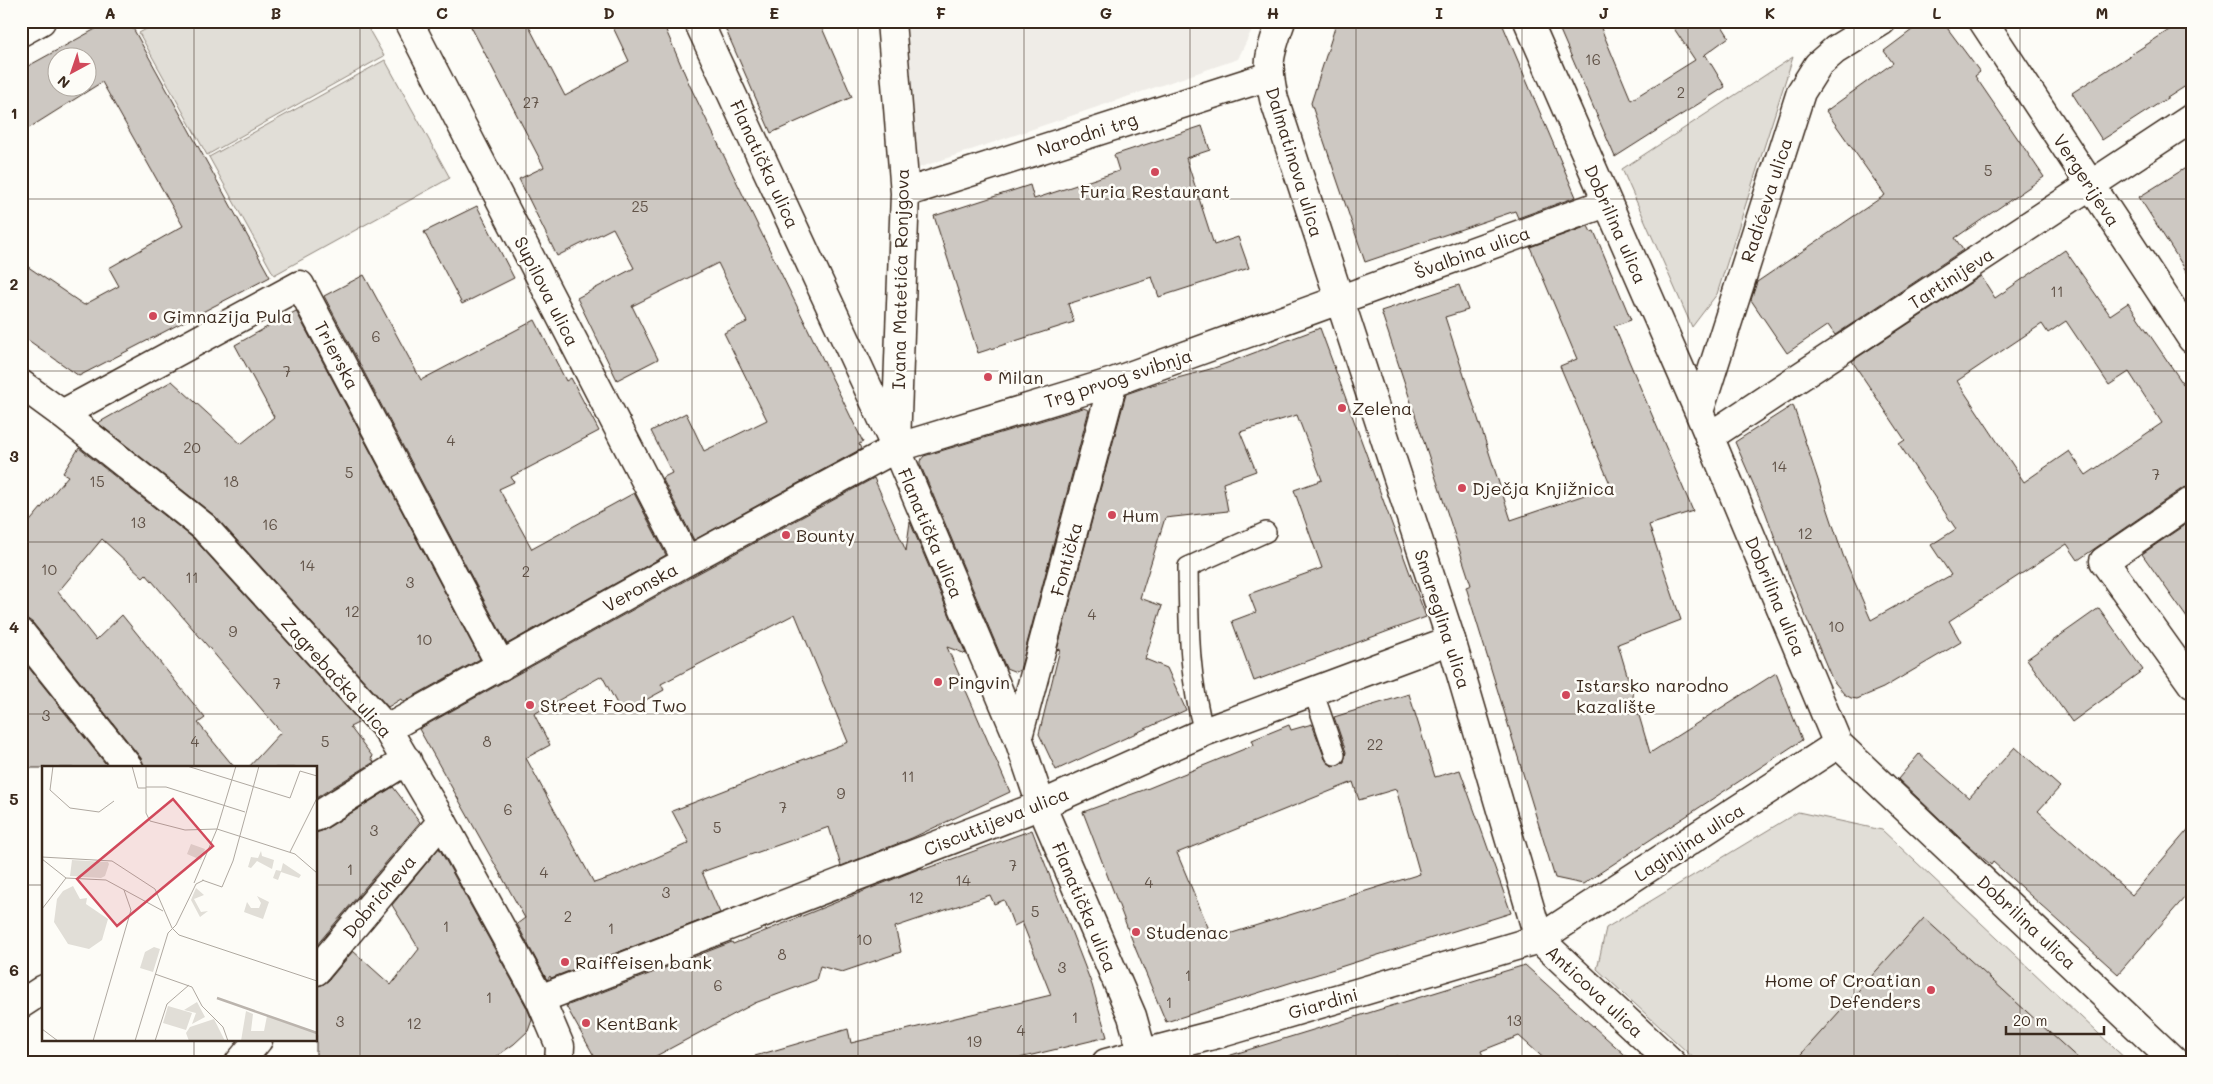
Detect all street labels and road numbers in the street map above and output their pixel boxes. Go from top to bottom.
street label: Dalmatinova ulica [1261,84,1329,240]
street label: Flanatička ulica [725,96,805,232]
street label: Narodni trg [1034,106,1140,162]
street label: Vergerijeva [2048,129,2126,231]
street label: Radićeva ulica [1735,135,1797,265]
street label: Dobrilina ulica [1579,161,1653,287]
street label: Ivana Matetića Ronjgova [886,168,914,390]
street label: Švalbina ulica [1411,220,1533,284]
street label: Supilova ulica [509,232,585,350]
street label: Tartinijeva [1904,241,1998,315]
street label: Trierska [309,317,365,393]
street label: Trg prvog svibnja [1041,343,1195,413]
street label: Flanatička ulica [893,464,969,602]
street label: Fontička [1045,519,1087,599]
street label: Dobrilina ulica [1740,533,1812,659]
street label: Smareglina ulica [1409,546,1477,692]
street label: Veronska [598,557,682,617]
street label: Zagrebačka ulica [276,611,398,743]
street label: Ciscuttijeva ulica [920,781,1072,861]
street label: Laginjina ulica [1629,797,1749,887]
street label: Flanatička ulica [1047,838,1123,976]
street label: Dobricheva [337,849,421,943]
street label: Dobrilina ulica [1972,870,2082,974]
street label: Anticova ulica [1541,940,1649,1042]
street label: Giardini [1285,982,1361,1024]

